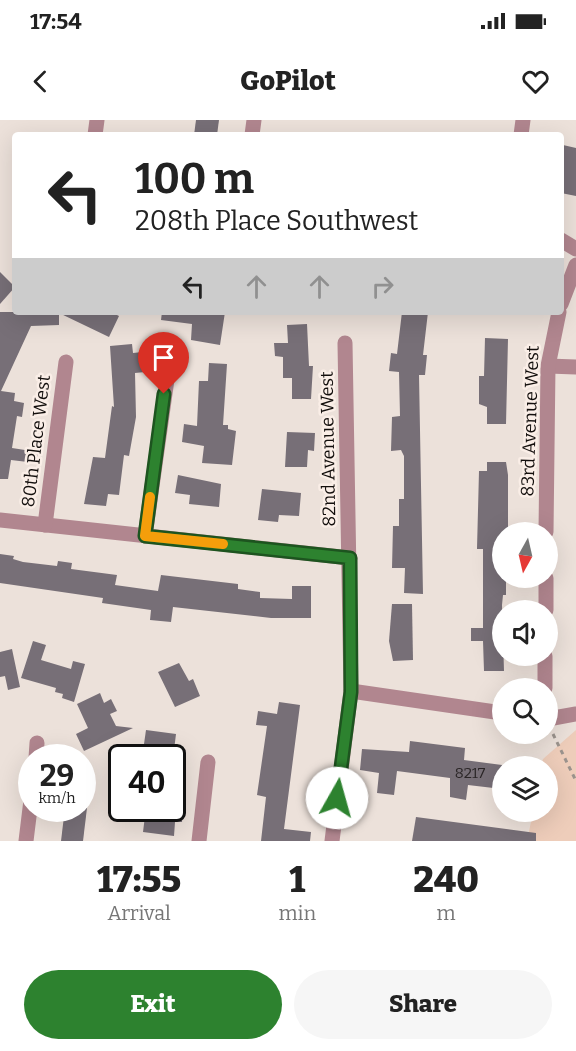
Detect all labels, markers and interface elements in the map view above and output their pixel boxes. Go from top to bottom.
text: 17:54 [30,8,82,35]
icon: back [24,65,57,98]
text: GoPilot [240,65,336,97]
icon: heart [519,65,552,98]
text: 100 m [135,154,254,204]
icon: left [36,156,114,234]
text: 208th Place Southwest [135,205,418,237]
icon: left [177,270,210,303]
icon: ahead [240,270,273,303]
icon: ahead [303,270,336,303]
icon: right [366,270,399,303]
pin [138,332,189,394]
icon: arrive [147,341,180,374]
street label: 83rd Avenue West [516,345,544,497]
street label: 82nd Avenue West [316,371,340,527]
street label: 80th Place West [17,373,55,508]
north arrow [492,522,558,588]
map controls [492,522,558,822]
button: sound [492,600,558,666]
button: search [492,678,558,744]
speed limit sign: 40 [108,744,186,822]
button: layers [492,756,558,822]
text: 29 [40,758,74,794]
house number: 8217 [455,764,486,782]
position arrow [305,766,369,830]
text: km/h [38,789,76,807]
text: 17:55 [97,858,181,902]
text: 1 [289,858,305,902]
text: 240 [413,858,479,902]
text: Arrival [108,901,171,925]
text: min [278,901,316,925]
text: m [436,901,456,925]
button: Exit [24,970,282,1039]
button: Share [294,970,552,1039]

